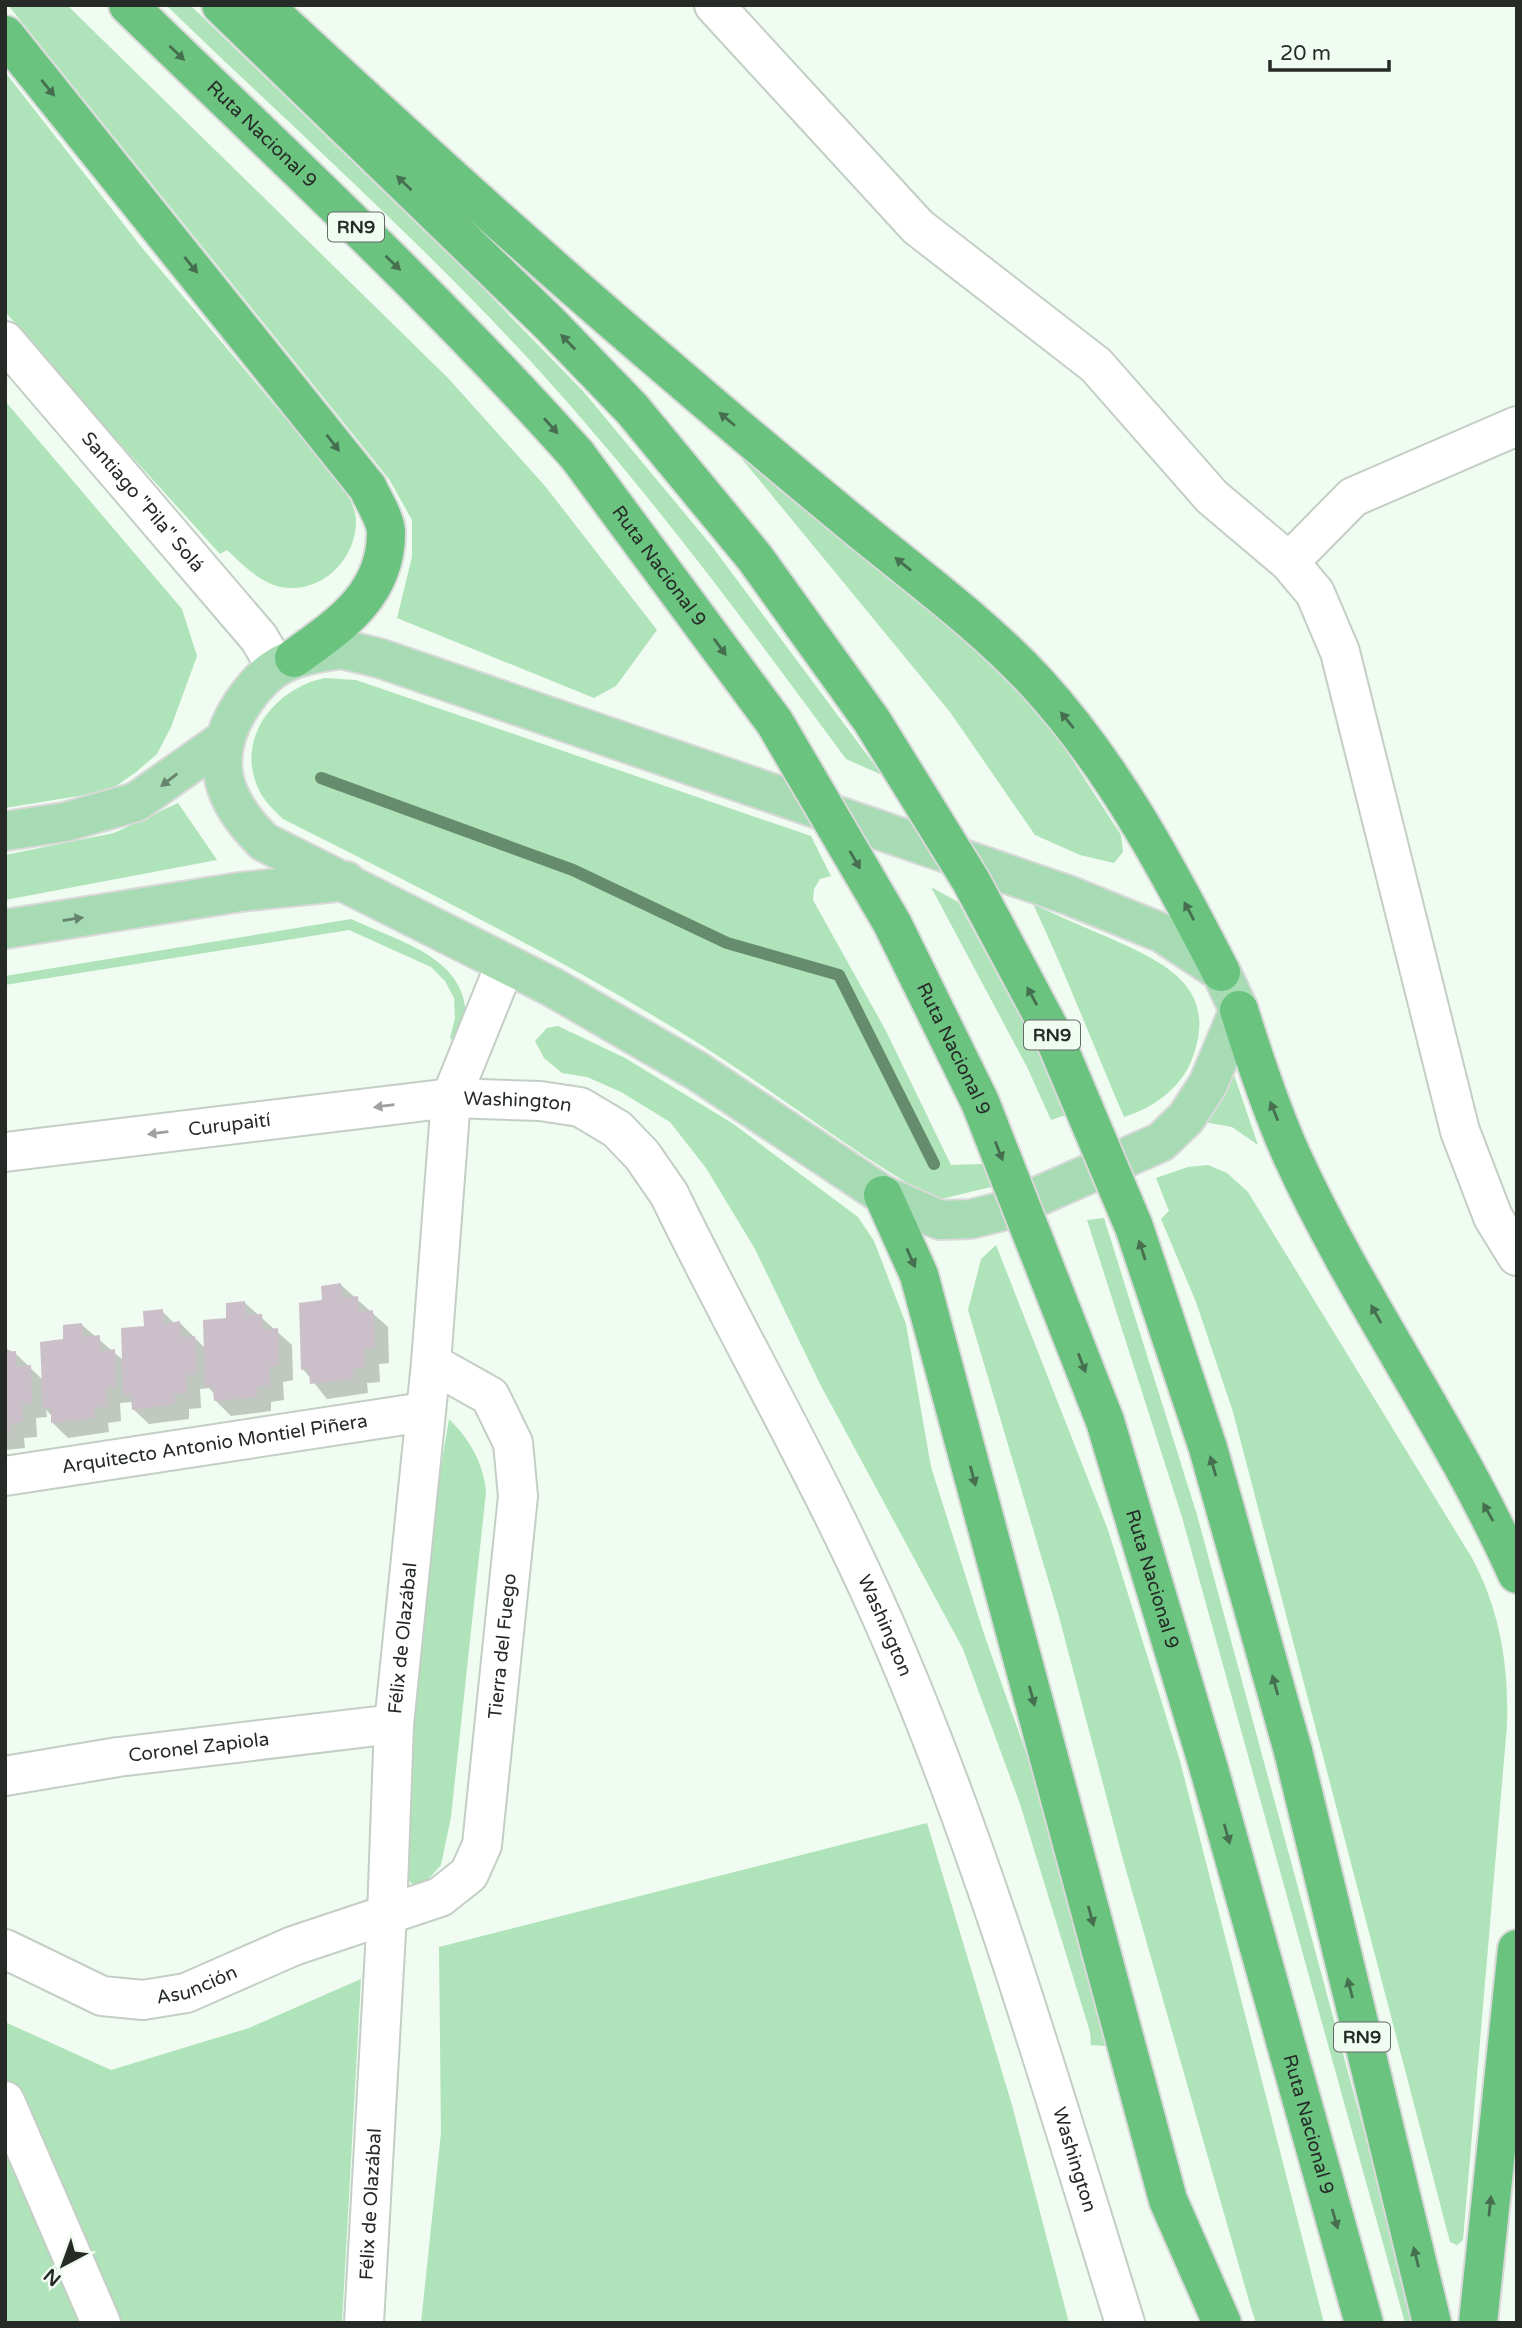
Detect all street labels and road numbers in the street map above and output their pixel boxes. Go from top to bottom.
street label: Ruta Nacional 9 [202,76,321,192]
road number: RN9 [328,212,384,242]
street label: Santiago "Pila" Solá [77,428,209,577]
street label: Ruta Nacional 9 [607,501,711,631]
street label: Ruta Nacional 9 [912,979,995,1118]
road number: RN9 [1024,1020,1080,1050]
street label: Washington [463,1087,573,1117]
street label: Curupaití [187,1109,272,1141]
street label: Arquitecto Antonio Montiel Piñera [60,1410,369,1478]
street label: Ruta Nacional 9 [1121,1507,1183,1651]
street label: Félix de Olazábal [384,1561,421,1715]
street label: Washington [853,1571,917,1680]
street label: Tierra del Fuego [484,1572,521,1720]
street label: Coronel Zapiola [127,1728,270,1767]
street label: Asunción [155,1961,241,2009]
road number: RN9 [1334,2022,1390,2052]
street label: Ruta Nacional 9 [1278,2052,1338,2197]
street label: Washington [1048,2105,1101,2215]
street label: Félix de Olazábal [355,2128,386,2281]

